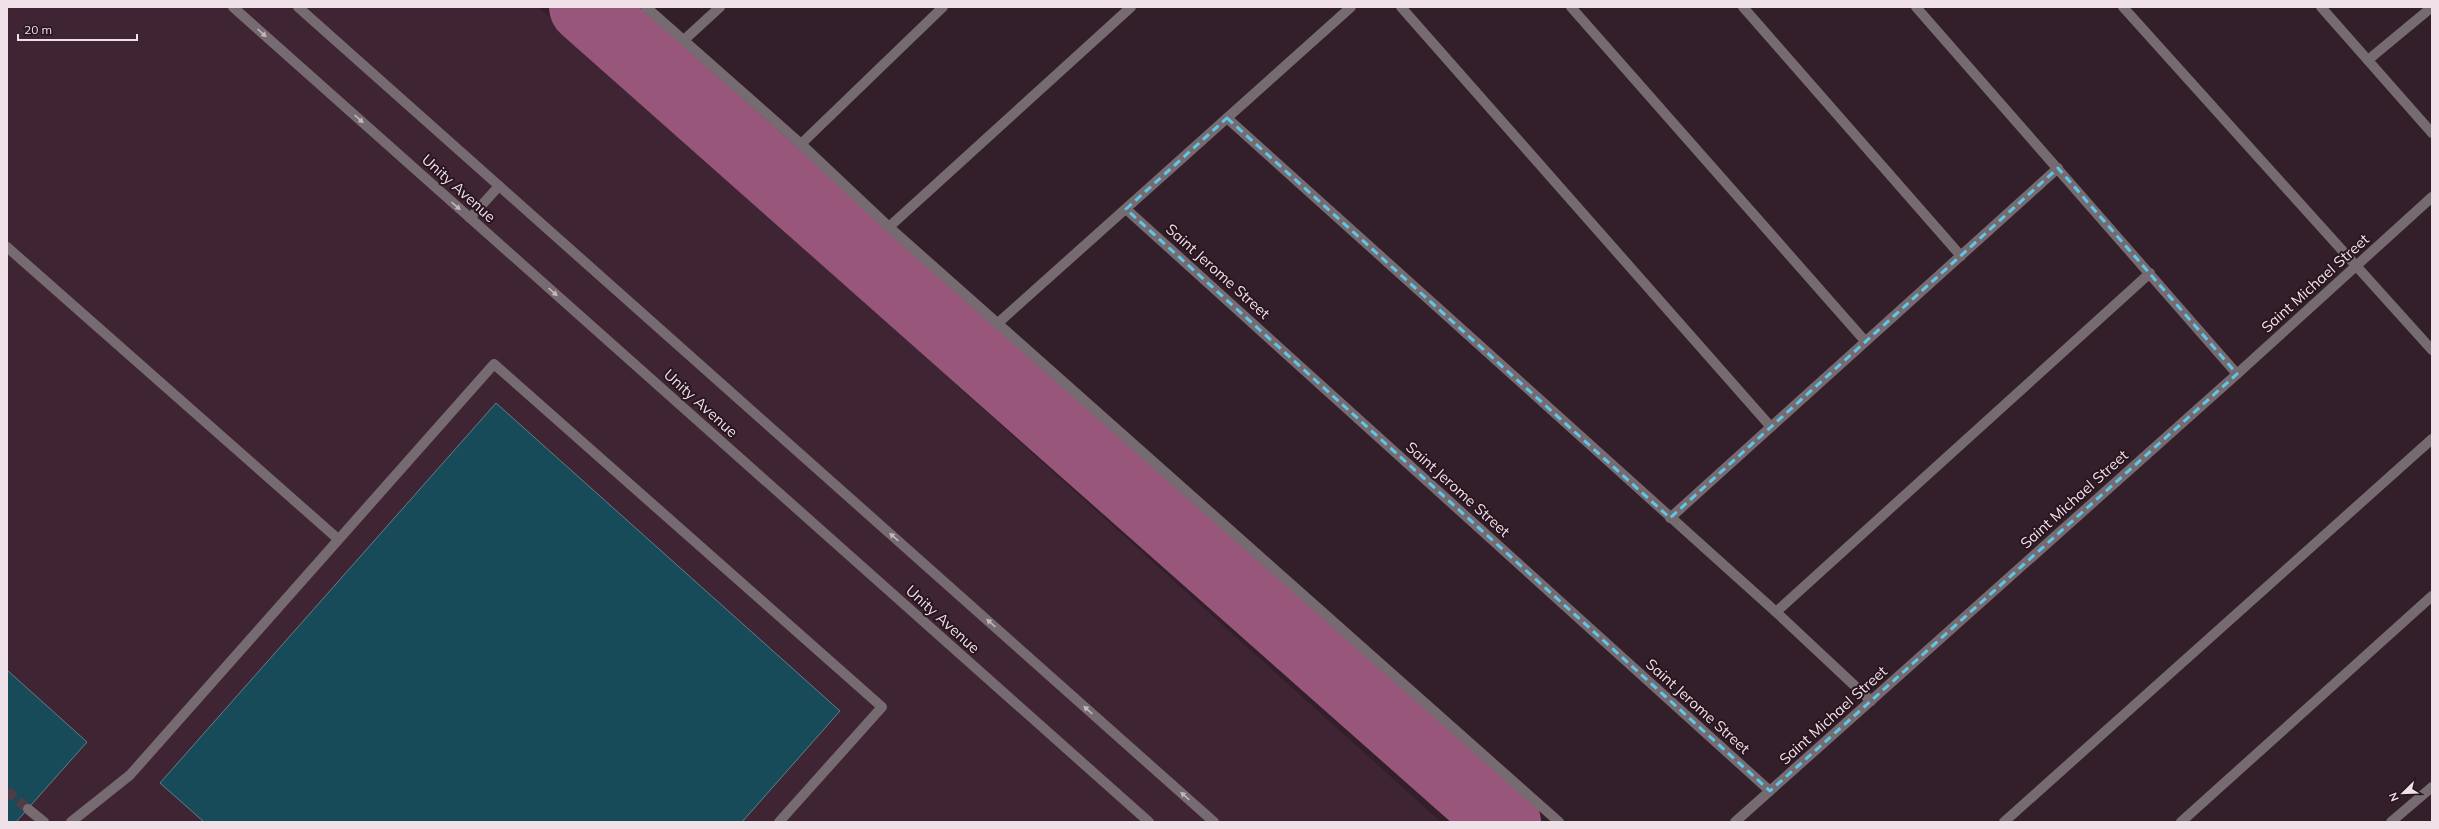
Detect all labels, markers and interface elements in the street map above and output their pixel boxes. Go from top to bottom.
scale bar [18,16,137,42]
text: 20 m [24,22,52,37]
one-way arrow [257,28,267,38]
one-way arrow [354,115,364,124]
street label: Unity Avenue [418,150,500,226]
one-way arrow [451,201,461,210]
street label: Saint Jerome Street [1162,219,1274,323]
street label: Saint Michael Street [2257,230,2373,336]
one-way arrow [548,288,559,297]
street label: Unity Avenue [660,365,742,441]
street label: Saint Jerome Street [1402,437,1514,541]
street label: Saint Michael Street [2016,446,2132,552]
one-way arrow [889,532,899,541]
street label: Unity Avenue [902,581,984,657]
one-way arrow [986,619,996,628]
street label: Saint Jerome Street [1642,654,1754,758]
street label: Saint Michael Street [1775,662,1891,768]
one-way arrow [1083,705,1093,714]
north arrow [2383,773,2423,813]
text: N [2386,790,2402,803]
one-way arrow [1180,791,1190,801]

